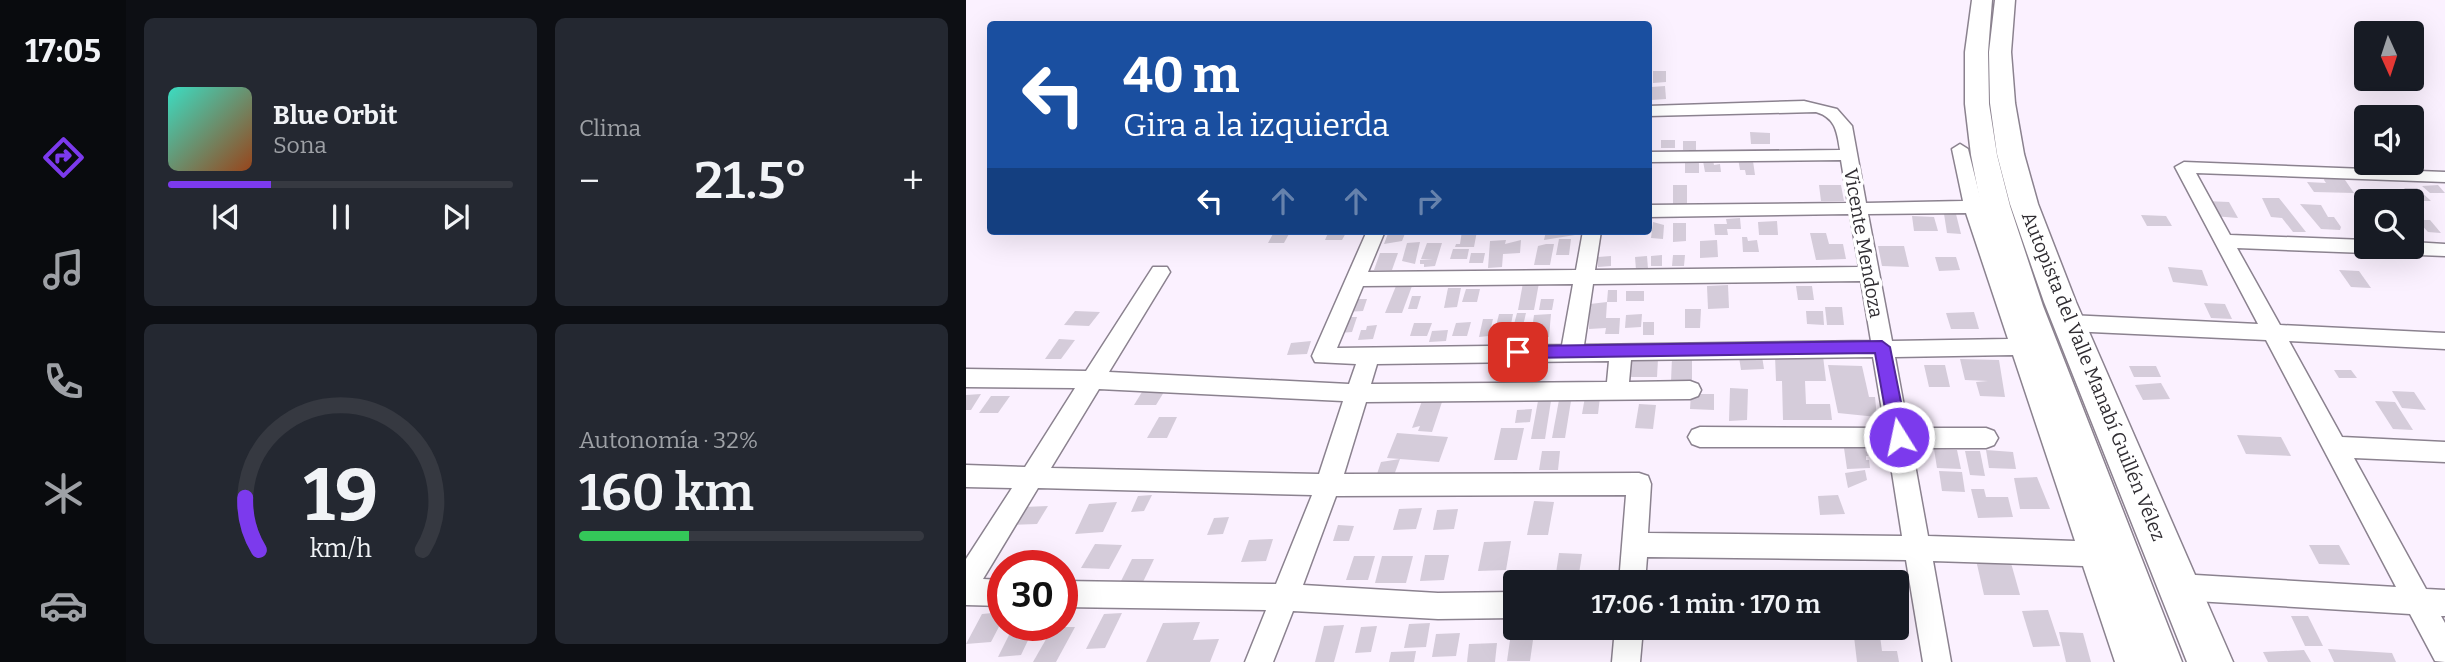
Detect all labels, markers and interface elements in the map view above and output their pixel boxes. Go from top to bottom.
north arrow [2354,21,2424,91]
map controls [2354,21,2424,259]
text: 17:05 [25,32,101,70]
text: 40 m [1123,46,1240,105]
icon: left [1008,49,1099,140]
text: Blue Orbit [273,100,397,131]
button: sound [2354,105,2424,175]
text: Gira a la izquierda [1123,106,1390,144]
text: Clima [579,114,641,142]
text: Sona [273,131,327,159]
icon: directions [39,133,88,182]
text: 21.5° [694,149,808,212]
text: − [579,158,600,204]
text: + [902,158,924,204]
street label: Vicente Mendoza [1839,167,1888,320]
icon: left [1191,182,1229,220]
icon: ahead [1264,182,1302,220]
icon: ahead [1337,182,1375,220]
icon: right [1410,182,1448,220]
button: search [2354,189,2424,259]
icon: previous [207,198,245,236]
icon: pause [322,198,360,236]
icon: next [437,198,475,236]
street label: Autopista del Valle Manabí Guillén Vélez [2017,208,2170,544]
icon: music [39,245,88,294]
pin [1488,322,1548,382]
icon: arrive [1499,333,1537,371]
icon: phone [39,357,88,406]
position arrow [1862,400,1936,474]
text: Autonomía · 32% [579,426,758,454]
text: 19 [303,452,378,539]
text: 160 km [579,461,754,524]
icon: climate [39,469,88,518]
text: km/h [310,534,372,564]
speed limit sign: 30 [987,550,1078,641]
icon: car [39,581,88,630]
text: 17:06 · 1 min · 170 m [1592,589,1820,620]

